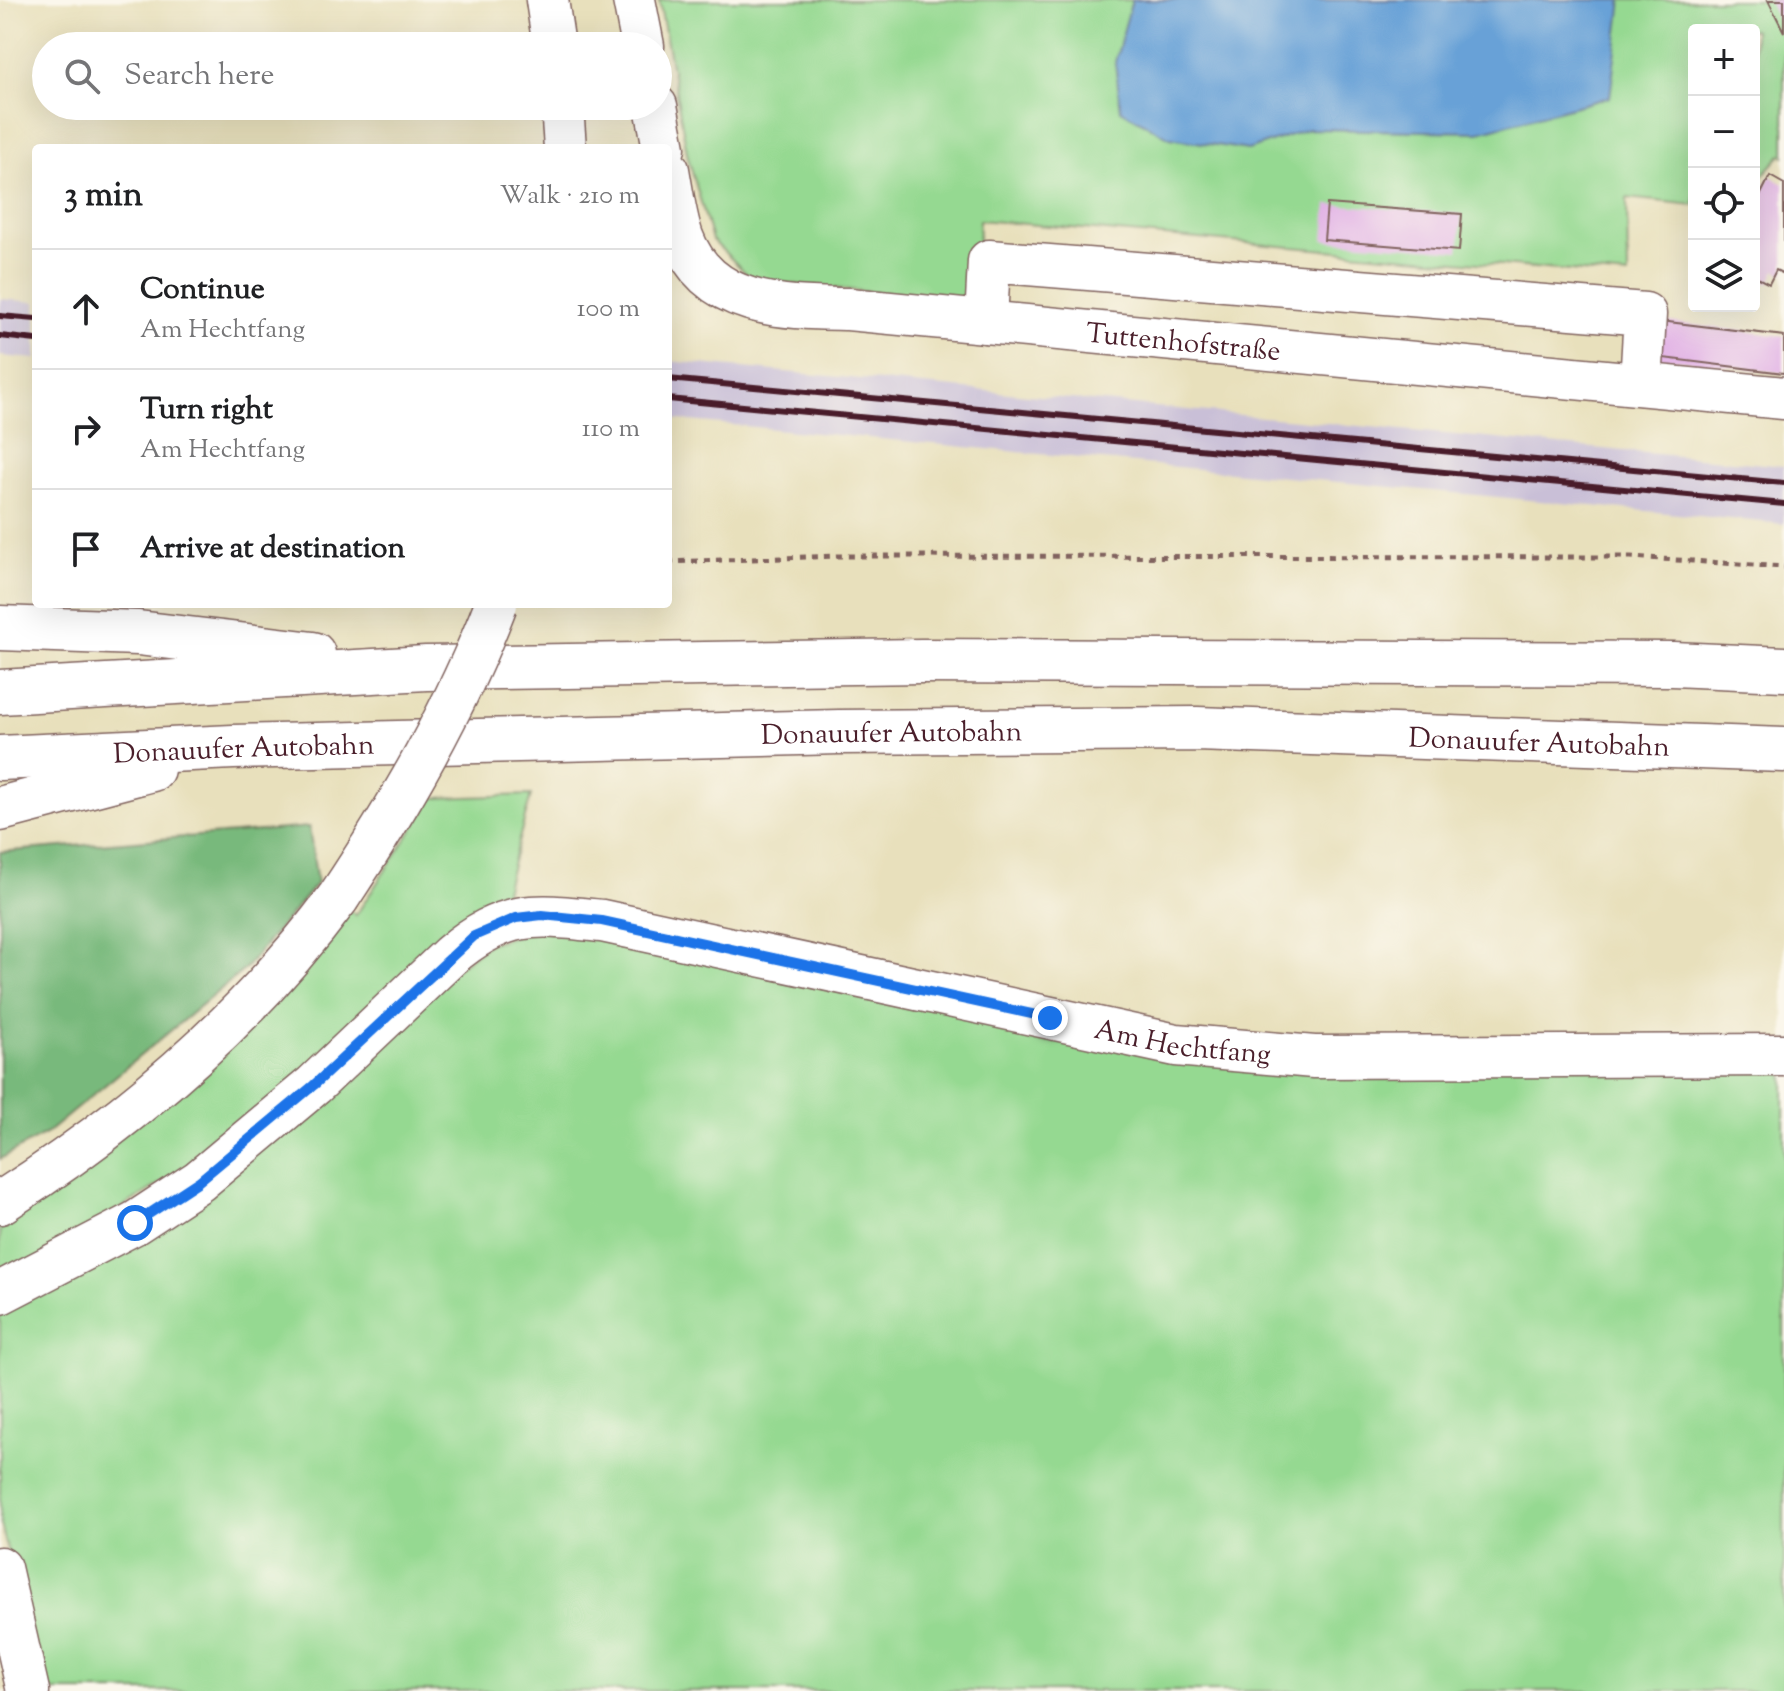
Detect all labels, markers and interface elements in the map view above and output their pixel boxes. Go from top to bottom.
map controls [1688,24,1760,312]
button: + [1688,24,1760,96]
search box [32,32,672,120]
icon: search [60,54,104,98]
text: Search here [124,55,274,98]
button: − [1688,96,1760,168]
button: locate [1688,168,1760,240]
text: 3 min [64,172,143,221]
text: Walk · 210 m [500,178,640,215]
button: layers [1688,240,1760,312]
text: Continue [140,269,265,312]
icon: ahead [64,287,108,331]
text: 100 m [577,291,640,328]
text: Am Hechtfang [140,312,305,349]
street label: Tuttenhofstraße [1084,315,1282,373]
text: Turn right [140,389,273,432]
icon: right [64,407,108,451]
text: 110 m [582,411,640,448]
text: Am Hechtfang [140,432,305,469]
icon: arrive [64,527,108,571]
text: Arrive at destination [140,528,405,571]
street label: Donauufer Autobahn [760,713,1022,757]
street label: Donauufer Autobahn [1408,720,1671,769]
street label: Donauufer Autobahn [112,727,375,776]
route end [1032,1000,1068,1036]
street label: Am Hechtfang [1090,1011,1272,1076]
route start [117,1205,153,1241]

